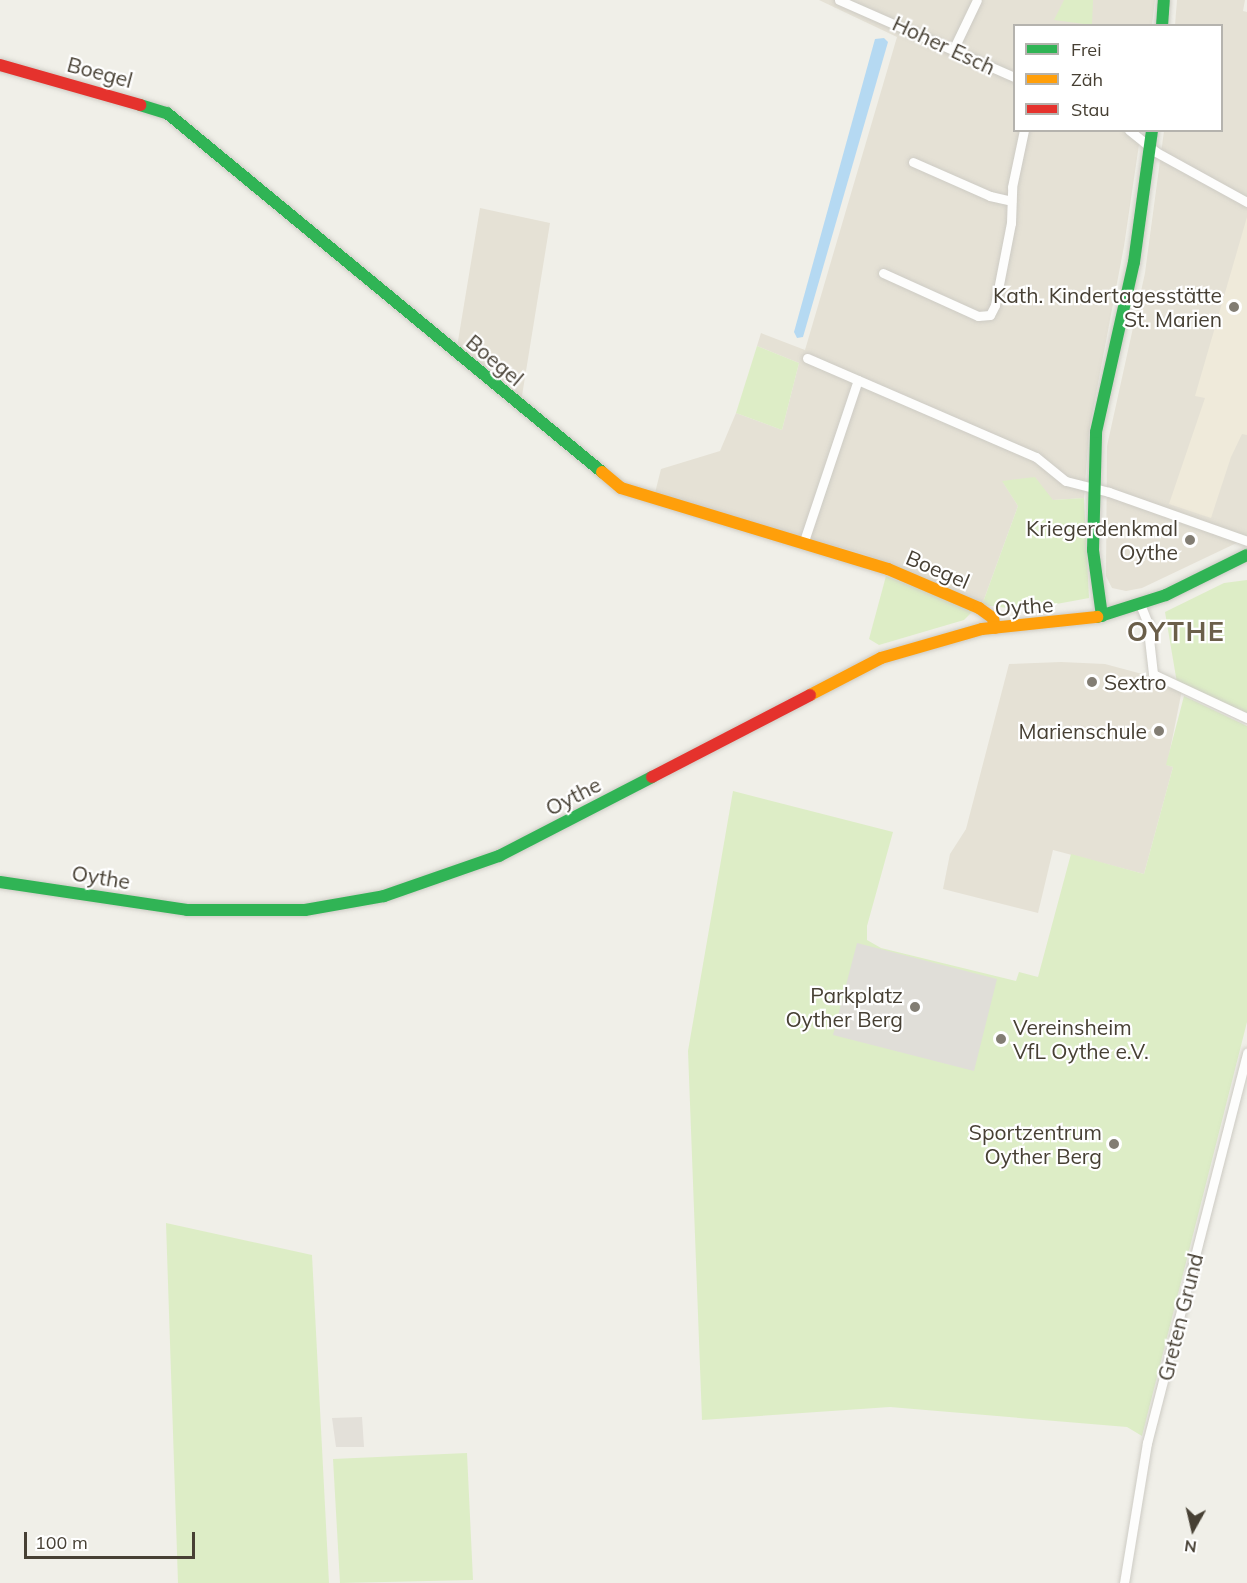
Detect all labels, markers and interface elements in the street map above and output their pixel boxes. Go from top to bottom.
street label: Hoher Esch [889,10,999,80]
legend [1013,24,1223,132]
text: Frei [1071,38,1101,61]
street label: Boegel [64,51,136,93]
text: Zäh [1071,68,1103,91]
text: Stau [1071,98,1110,121]
place label: Kath. Kindertagesstätte St. Marien [993,282,1222,332]
marker: Kath. Kindertagesstätte St. Marien [1227,300,1241,314]
street label: Boegel [461,329,529,391]
place label: Kriegerdenkmal Oythe [1026,515,1178,565]
marker: Kriegerdenkmal Oythe [1183,533,1197,547]
street label: Boegel [902,544,974,594]
street label: Oythe [994,591,1054,621]
district label: OYTHE [1127,616,1225,648]
place label: Sextro [1104,669,1166,695]
marker: Sextro [1085,675,1099,689]
place label: Marienschule [1018,718,1147,744]
marker: Marienschule [1152,724,1166,738]
street label: Oythe [541,771,605,821]
street label: Oythe [70,860,132,894]
place label: Parkplatz Oyther Berg [785,982,903,1032]
marker: Parkplatz Oyther Berg [908,1000,922,1014]
place label: Vereinsheim VfL Oythe e.V. [1013,1014,1149,1064]
marker: Vereinsheim VfL Oythe e.V. [994,1032,1008,1046]
place label: Sportzentrum Oyther Berg [969,1119,1102,1169]
marker: Sportzentrum Oyther Berg [1107,1137,1121,1151]
street label: Greten Grund [1152,1251,1208,1383]
north arrow [1163,1499,1223,1559]
scale bar [27,1520,198,1558]
text: 100 m [35,1531,88,1554]
text: N [1183,1536,1198,1558]

